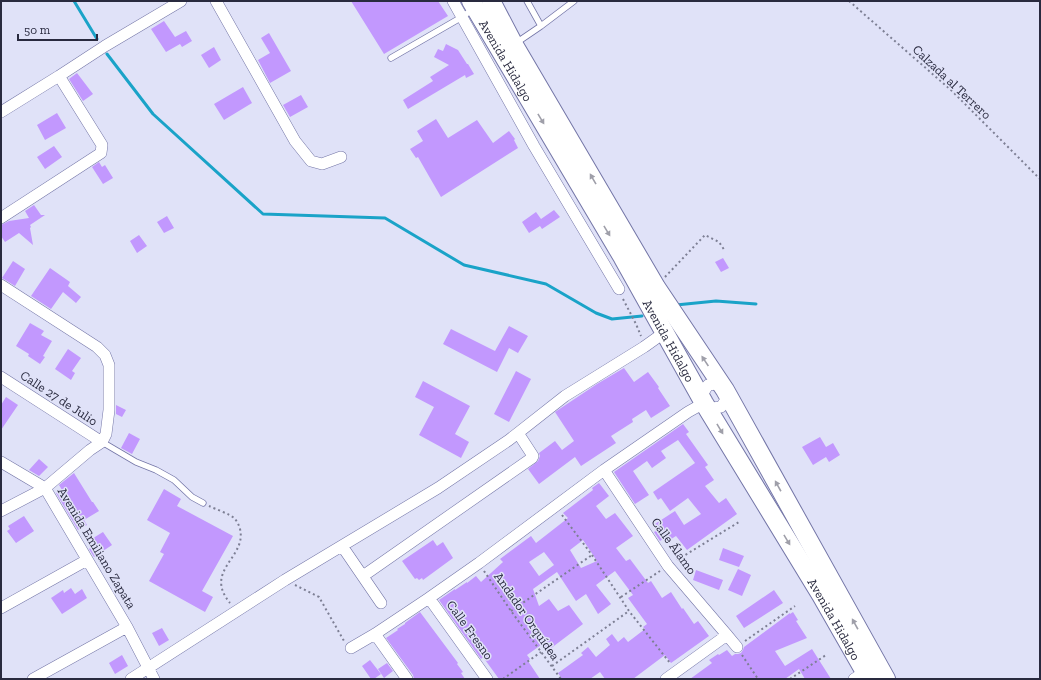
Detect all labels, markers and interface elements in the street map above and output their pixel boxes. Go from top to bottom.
scale bar [18,16,97,42]
street label: Avenida Hidalgo [476,17,536,104]
text: 50 m [24,23,51,37]
street label: Calzada al Terrero [910,42,995,122]
one-way arrow [537,114,545,124]
one-way arrow [589,173,596,185]
one-way arrow [604,225,611,237]
street label: Avenida Hidalgo [640,297,698,385]
one-way arrow [701,356,709,366]
street label: Calle 27 de Julio [18,367,101,429]
one-way arrow [716,423,723,435]
one-way arrow [774,480,781,491]
street label: Avenida Emiliano Zapata [55,485,140,612]
street label: Calle Álamo [648,515,700,577]
one-way arrow [784,534,791,546]
street label: Andador Orquídea [491,569,563,663]
street label: Avenida Hidalgo [805,575,864,663]
street label: Calle Fresno [444,598,497,663]
one-way arrow [851,618,858,629]

